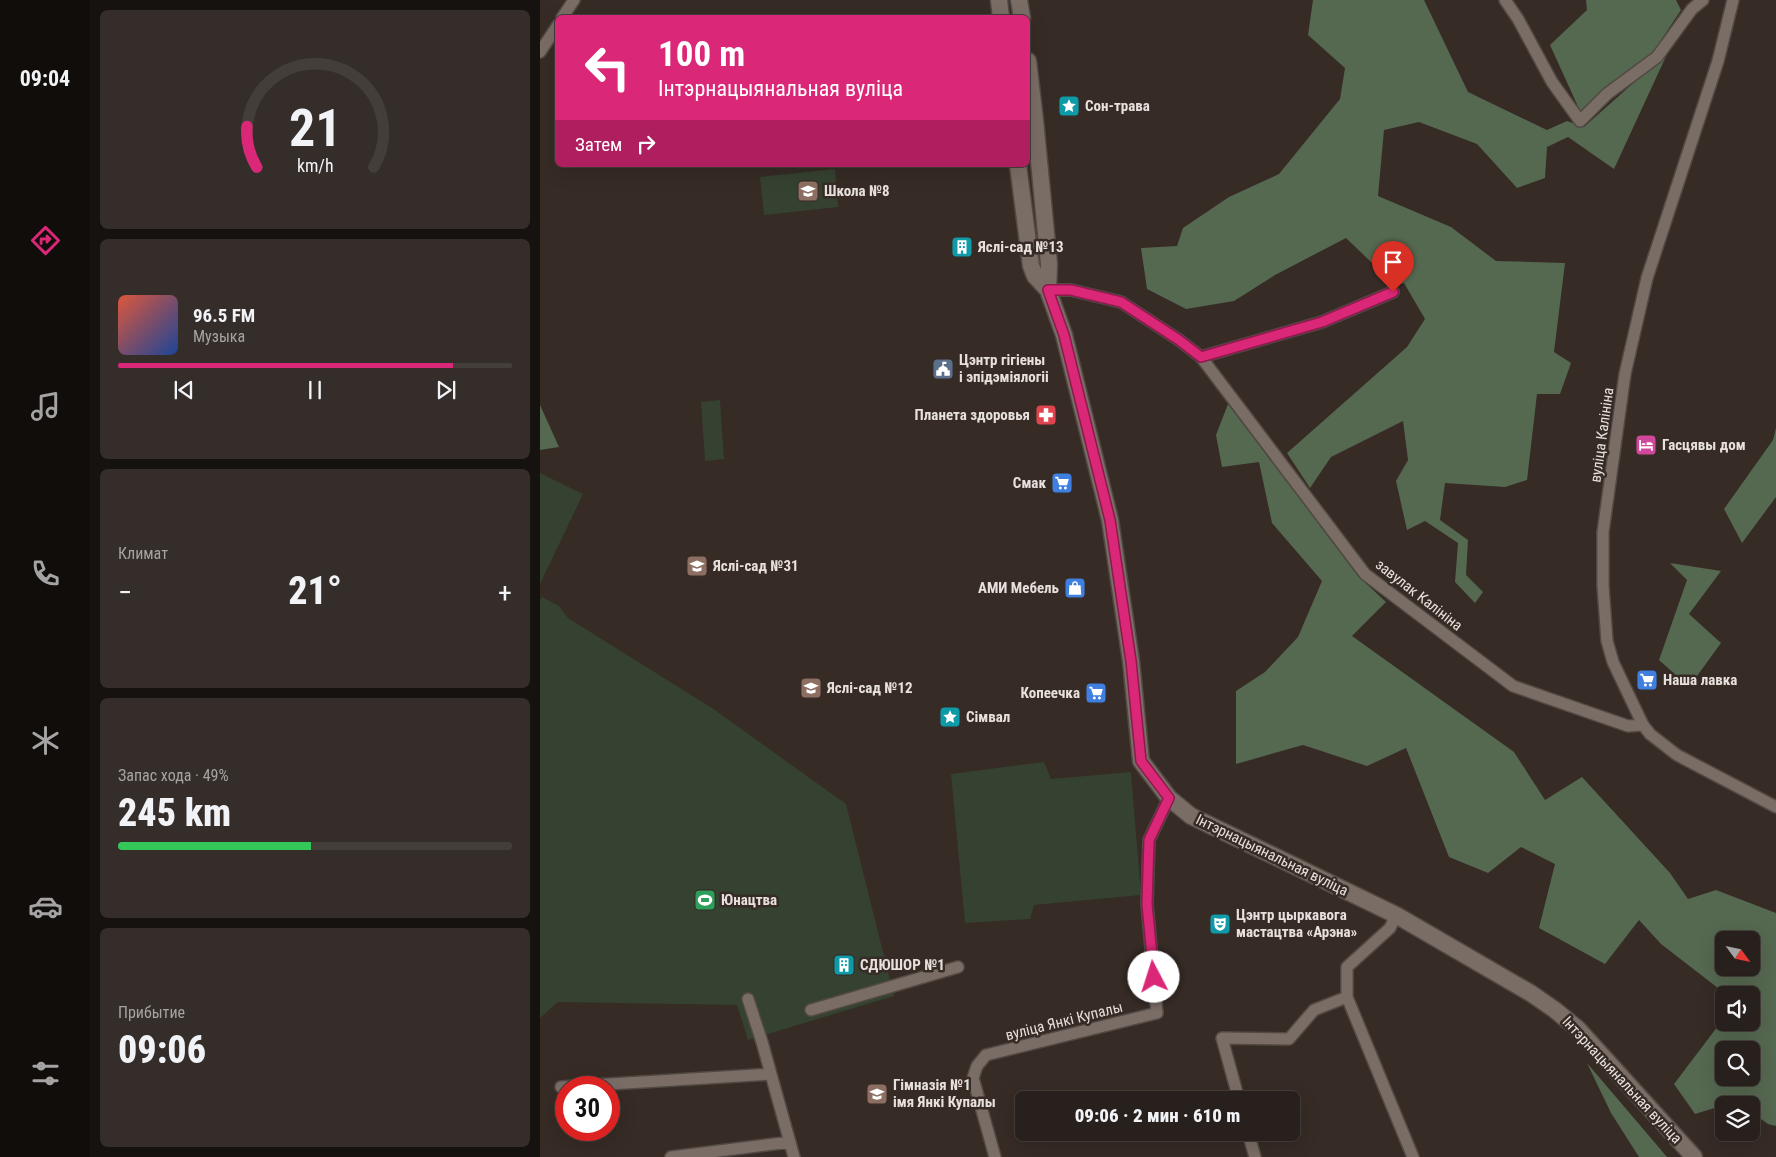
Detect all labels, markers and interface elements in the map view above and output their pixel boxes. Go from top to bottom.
text: 100 m [658,34,745,75]
icon: left [575,35,640,100]
text: 09:04 [20,66,70,91]
text: Інтэрнацыянальная вуліца [658,76,903,101]
place icon: Сон-трава [1057,94,1081,118]
place label: Сон-трава [1085,97,1150,115]
text: 21 [289,98,341,159]
icon: right [632,130,660,158]
text: Затем [575,133,622,156]
text: km/h [297,155,333,176]
school or university icon: Школа №8 [796,179,820,203]
place label: Школа №8 [824,182,890,200]
icon: directions [28,223,63,258]
building icon: Яслі-сад №13 [950,235,974,259]
place label: Яслі-сад №13 [977,238,1064,256]
pin [1372,241,1414,292]
icon: arrive [1379,248,1407,276]
text: 96.5 FM [193,304,255,327]
text: Музыка [193,327,245,346]
place label: Цэнтр гігіены і эпідэміялогіі [959,351,1049,386]
public building icon: Цэнтр гігіены і эпідэміялогіі [931,357,955,381]
icon: previous [170,376,198,404]
icon: pause [301,376,329,404]
icon: next [432,376,460,404]
street label: вуліца Калініна [1586,386,1618,484]
icon: music [28,389,63,424]
pharmacy icon: Планета здоровья [1034,403,1058,427]
place label: Планета здоровья [915,406,1030,424]
hotel icon: Гасцявы дом [1634,433,1658,457]
place label: Гасцявы дом [1662,436,1746,454]
supermarket icon: Смак [1050,471,1074,495]
place label: Смак [1013,474,1046,492]
text: Климат [118,544,168,563]
school or university icon: Яслі-сад №31 [685,554,709,578]
street label: завулак Калініна [1372,555,1466,635]
icon: phone [28,556,63,591]
place label: Яслі-сад №31 [712,557,799,575]
text: 21° [288,569,342,613]
text: − [118,576,132,609]
text: + [498,576,512,609]
shop icon: АМИ Мебель [1063,576,1087,600]
place label: АМИ Мебель [978,579,1060,597]
supermarket icon: Наша лавка [1635,668,1659,692]
place label: Наша лавка [1663,671,1737,689]
school or university icon: Яслі-сад №12 [799,676,823,700]
place label: Яслі-сад №12 [826,679,913,697]
supermarket icon: Копеечка [1084,681,1108,705]
place label: Копеечка [1020,684,1080,702]
place icon: Сімвал [938,705,962,729]
place label: Сімвал [966,708,1010,726]
icon: climate [28,723,63,758]
text: Запас хода · 49% [118,766,229,785]
text: 245 km [118,791,231,835]
street label: Інтэрнацыянальная вуліца [1193,810,1351,900]
sports icon: Юнацтва [693,888,717,912]
icon: car [28,889,63,924]
place label: Юнацтва [721,891,777,909]
place label: Цэнтр цыркавога мастацтва «Арэна» [1236,906,1358,941]
theatre icon: Цэнтр цыркавога мастацтва «Арэна» [1208,912,1232,936]
north arrow [1715,931,1760,976]
map controls [1715,931,1760,1141]
position arrow [1127,950,1179,1002]
building icon: СДЮШОР №1 [832,953,856,977]
place label: СДЮШОР №1 [860,956,945,974]
button: sound [1715,986,1760,1031]
street label: вуліца Янкі Купалы [1003,998,1125,1044]
text: Прибытие [118,1003,185,1022]
street label: Інтэрнацыянальная вуліца [1558,1013,1686,1147]
text: 09:06 [118,1028,206,1072]
button: search [1715,1041,1760,1086]
icon: filters [28,1056,63,1091]
speed limit sign: 30 [555,1076,620,1141]
place label: Гімназія №1 імя Янкі Купалы [893,1076,996,1111]
school or university icon: Гімназія №1 імя Янкі Купалы [865,1082,889,1106]
button: layers [1715,1096,1760,1141]
text: 09:06 · 2 мин · 610 m [1075,1104,1240,1127]

